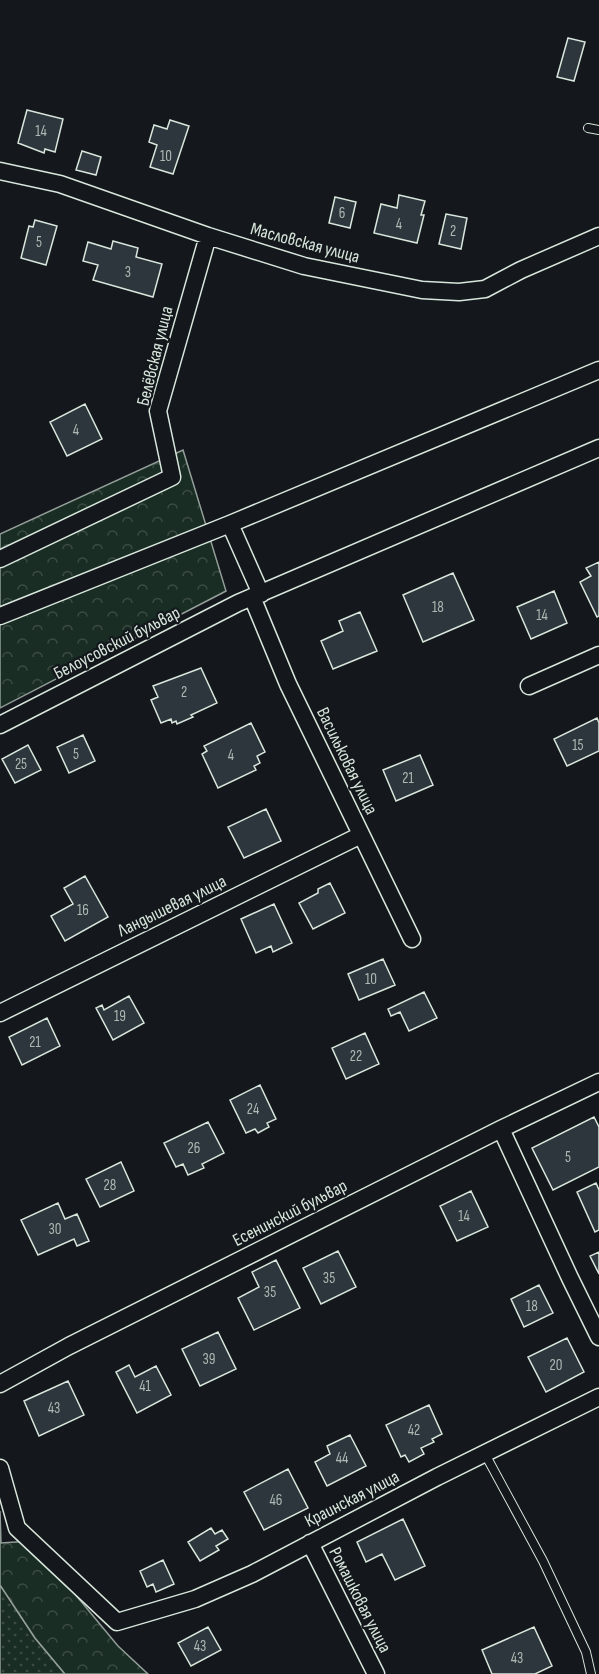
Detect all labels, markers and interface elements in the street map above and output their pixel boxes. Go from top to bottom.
house number: 14 [35,122,47,141]
house number: 10 [160,147,172,166]
house number: 6 [339,204,345,223]
house number: 4 [396,215,402,234]
street label: Масловская улица [248,218,362,268]
house number: 2 [450,222,456,241]
house number: 5 [36,233,42,252]
house number: 3 [125,263,131,282]
street label: Белёвская улица [132,304,178,408]
house number: 4 [73,421,79,440]
house number: 18 [432,598,444,617]
street label: Белоусовский бульвар [50,602,184,684]
house number: 14 [536,606,548,625]
house number: 2 [181,683,187,702]
street label: Васильковая улица [312,704,382,818]
house number: 15 [572,736,584,755]
house number: 5 [73,745,79,764]
house number: 4 [228,746,234,765]
house number: 25 [15,755,27,774]
house number: 21 [402,769,414,788]
street label: Ландышевая улица [113,871,230,942]
house number: 16 [77,901,89,920]
house number: 10 [365,970,377,989]
house number: 19 [114,1007,126,1026]
house number: 21 [29,1033,41,1052]
house number: 22 [350,1047,362,1066]
house number: 24 [247,1100,259,1119]
house number: 26 [188,1139,200,1158]
house number: 5 [565,1148,571,1167]
street label: Есенинский бульвар [229,1175,351,1251]
house number: 28 [104,1176,116,1195]
house number: 14 [458,1207,470,1226]
house number: 30 [49,1220,61,1239]
house number: 35 [323,1269,335,1288]
house number: 35 [264,1283,276,1302]
house number: 18 [526,1297,538,1316]
house number: 39 [203,1350,215,1369]
house number: 20 [550,1356,562,1375]
house number: 41 [139,1377,152,1396]
house number: 43 [48,1399,60,1418]
house number: 42 [408,1421,420,1440]
house number: 44 [336,1449,348,1468]
street label: Краинская улица [301,1466,403,1532]
house number: 46 [270,1491,282,1510]
street label: Ромашковая улица [324,1544,396,1656]
house number: 43 [194,1637,206,1656]
house number: 43 [511,1649,523,1668]

